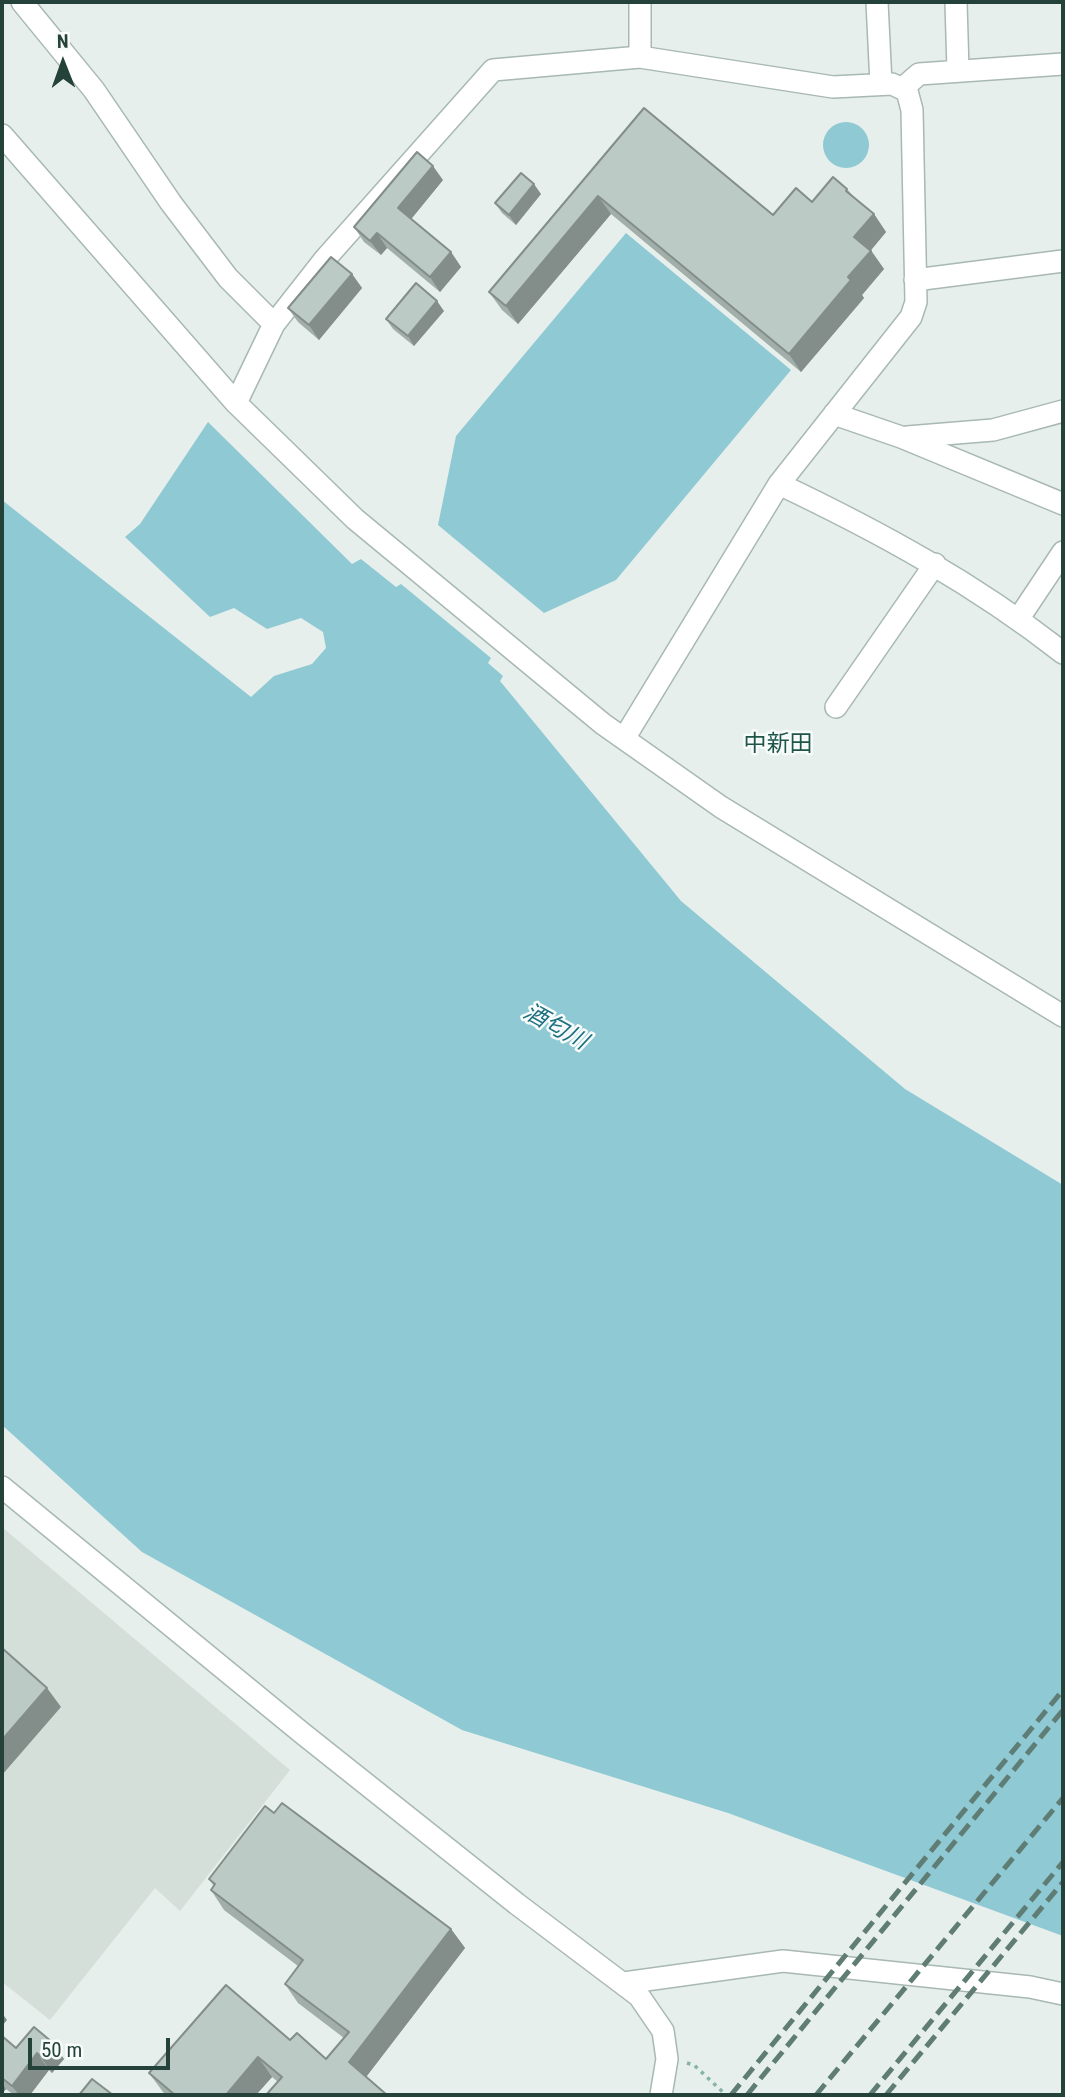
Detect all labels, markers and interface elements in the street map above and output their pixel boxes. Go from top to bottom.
north arrow [28,28,98,98]
text: N [57,30,69,53]
district label: 中新田 [744,731,812,759]
water label: 酒匂川 [518,999,592,1057]
scale bar [32,2024,173,2068]
text: 50 m [41,2038,82,2062]

